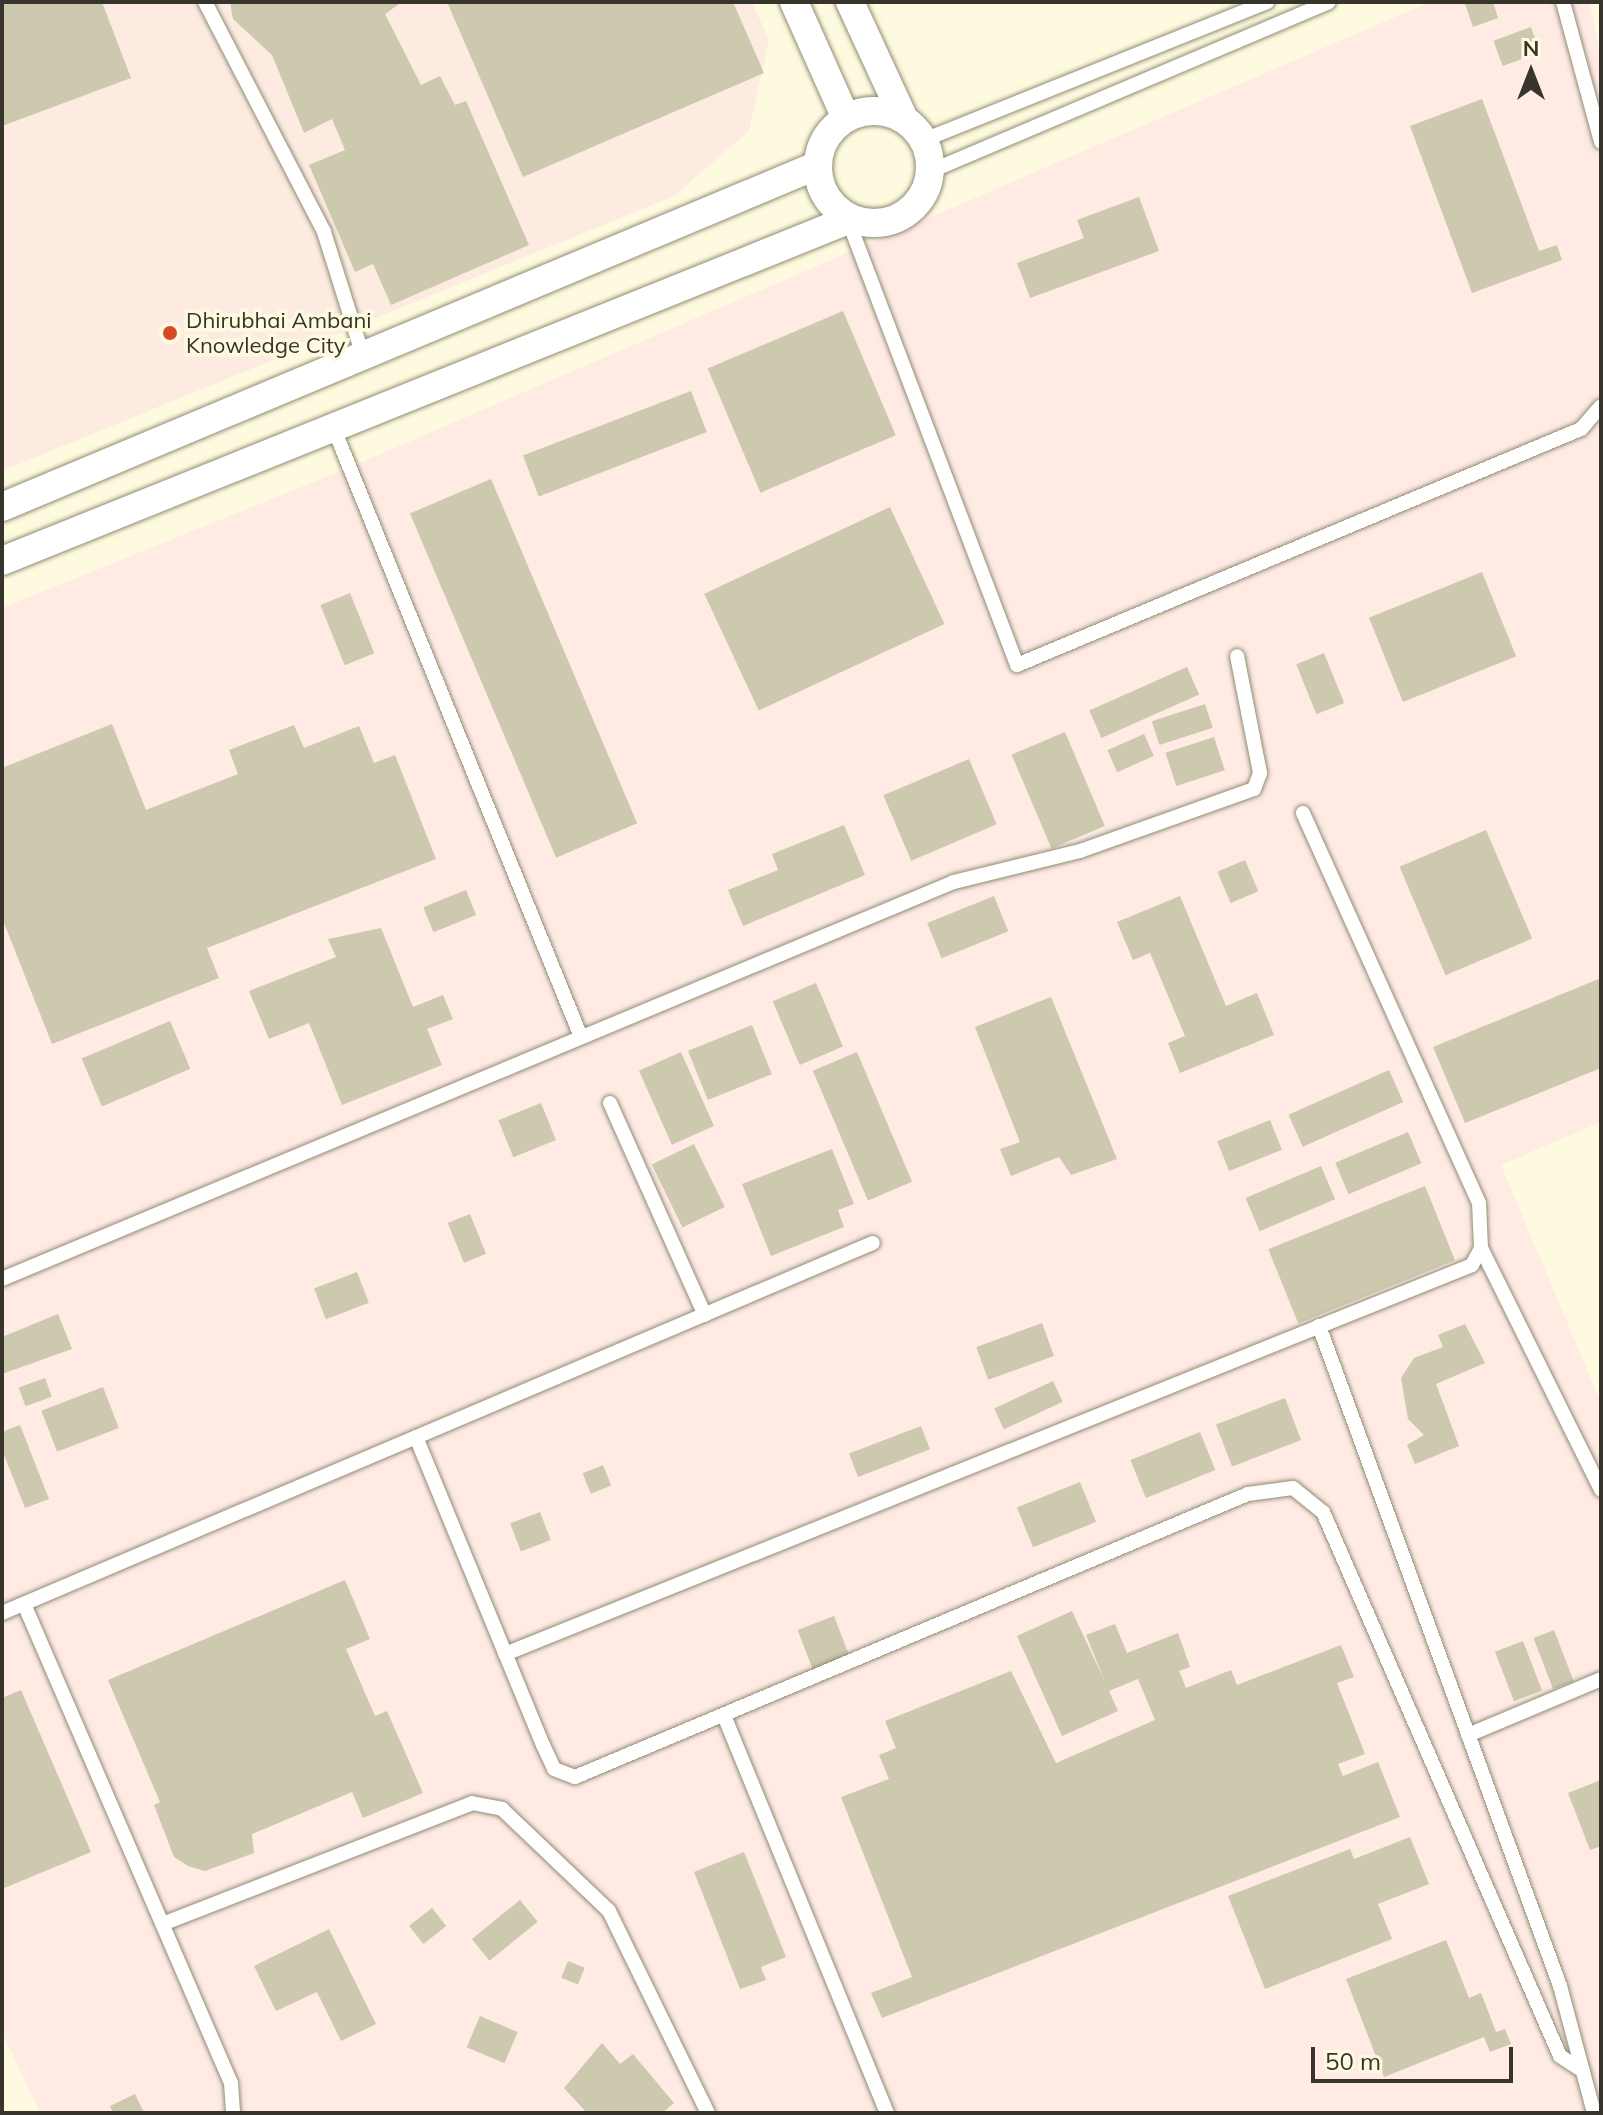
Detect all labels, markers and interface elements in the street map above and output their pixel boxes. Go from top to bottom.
north arrow [1491,32,1571,112]
text: N [1523,34,1539,62]
place label: Dhirubhai Ambani Knowledge City [186,307,372,358]
marker: Dhirubhai Ambani Knowledge City [161,324,179,342]
scale bar [1315,2031,1517,2081]
text: 50 m [1325,2046,1381,2076]

